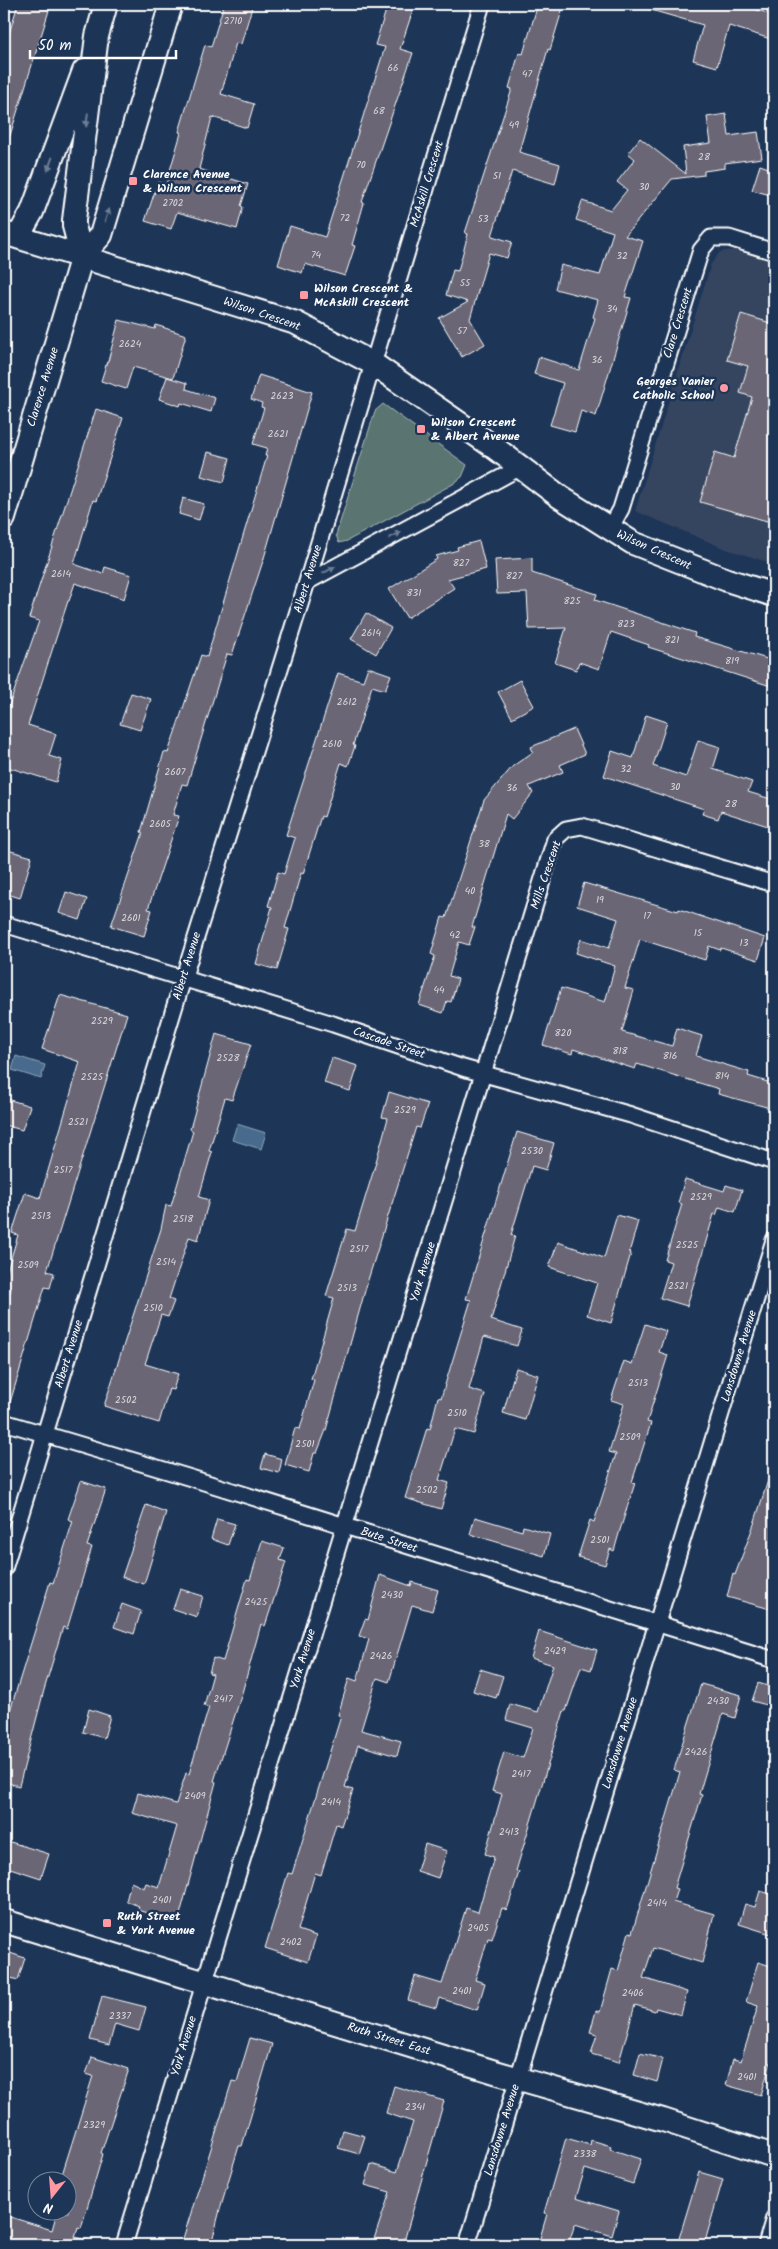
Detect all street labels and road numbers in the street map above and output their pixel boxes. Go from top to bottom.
street label: McAskill Crescent [405,138,449,230]
street label: Clare Crescent [658,285,698,361]
street label: Wilson Crescent [221,292,303,336]
street label: Clarence Avenue [22,344,64,429]
street label: Wilson Crescent [613,525,695,575]
street label: Albert Avenue [289,542,328,616]
street label: Mills Crescent [525,838,567,912]
street label: Albert Avenue [168,929,207,1003]
street label: Cascade Street [350,1022,428,1064]
street label: York Avenue [405,1239,441,1304]
street label: Lansdowne Avenue [716,1307,762,1404]
street label: Albert Avenue [50,1317,89,1391]
street label: Bute Street [358,1522,420,1558]
street label: York Avenue [285,1626,321,1691]
street label: Lansdowne Avenue [597,1694,643,1791]
street label: York Avenue [166,2013,202,2078]
street label: Ruth Street East [345,2017,433,2061]
street label: Lansdowne Avenue [479,2081,525,2178]

